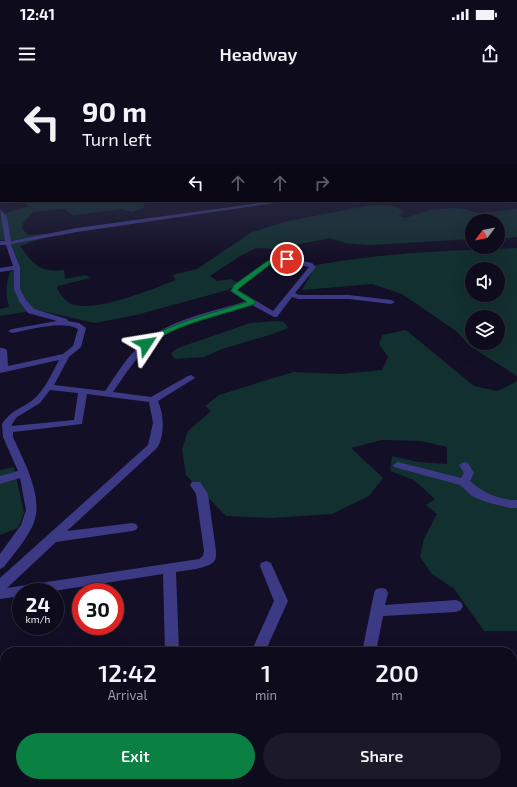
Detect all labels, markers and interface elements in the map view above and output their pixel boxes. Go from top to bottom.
text: 12:41 [20,5,55,23]
icon: menu [16,43,38,65]
text: Headway [220,43,297,65]
icon: share [479,43,501,65]
text: 90 m [82,94,147,128]
icon: left [16,96,68,148]
text: Turn left [82,128,152,150]
icon: left [185,172,207,194]
icon: ahead [227,172,249,194]
icon: ahead [269,172,291,194]
icon: right [311,172,333,194]
north arrow [465,214,505,254]
map controls [465,214,505,350]
pin [270,242,304,276]
icon: arrive [276,248,298,270]
button: sound [465,262,505,302]
button: layers [465,310,505,350]
position arrow [125,323,167,365]
speed limit sign: 30 [72,583,124,635]
text: 24 [26,592,50,616]
text: km/h [26,613,50,625]
text: 12:42 [98,658,157,687]
text: 1 [261,658,271,687]
text: 200 [375,658,419,687]
text: Arrival [108,687,147,703]
text: min [255,687,277,703]
text: m [391,687,403,703]
button: Exit [16,733,255,779]
button: Share [263,733,501,779]

